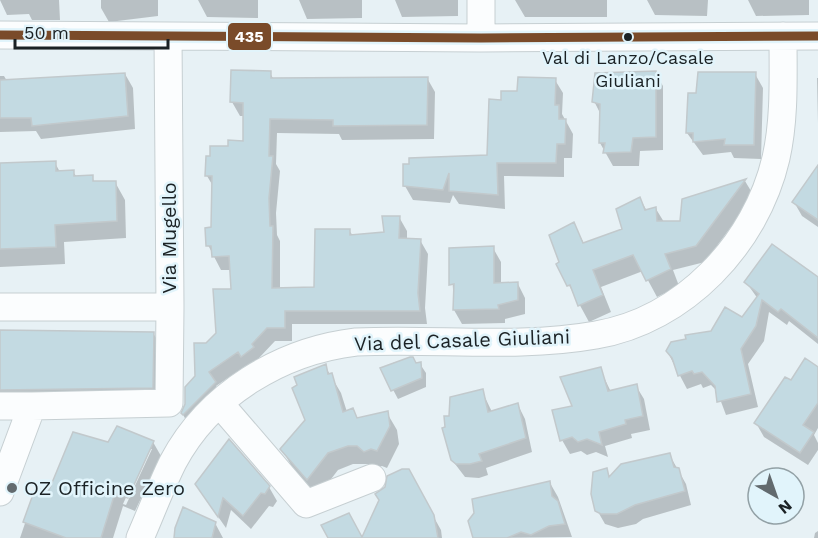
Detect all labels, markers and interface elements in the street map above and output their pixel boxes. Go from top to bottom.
scale bar [15,12,168,50]
text: 50 m [24,22,69,43]
line badge: 435 [227,22,272,51]
text: 435 [234,27,264,46]
marker: Val di Lanzo/Casale Giuliani [622,31,634,43]
place label: Val di Lanzo/Casale Giuliani [542,47,714,91]
street label: Via Mugello [157,182,181,294]
street label: Via del Casale Giuliani [354,324,570,356]
north arrow [746,466,806,526]
place label: OZ Officine Zero [24,476,185,500]
marker: OZ Officine Zero [5,481,19,495]
text: N [775,496,796,518]

